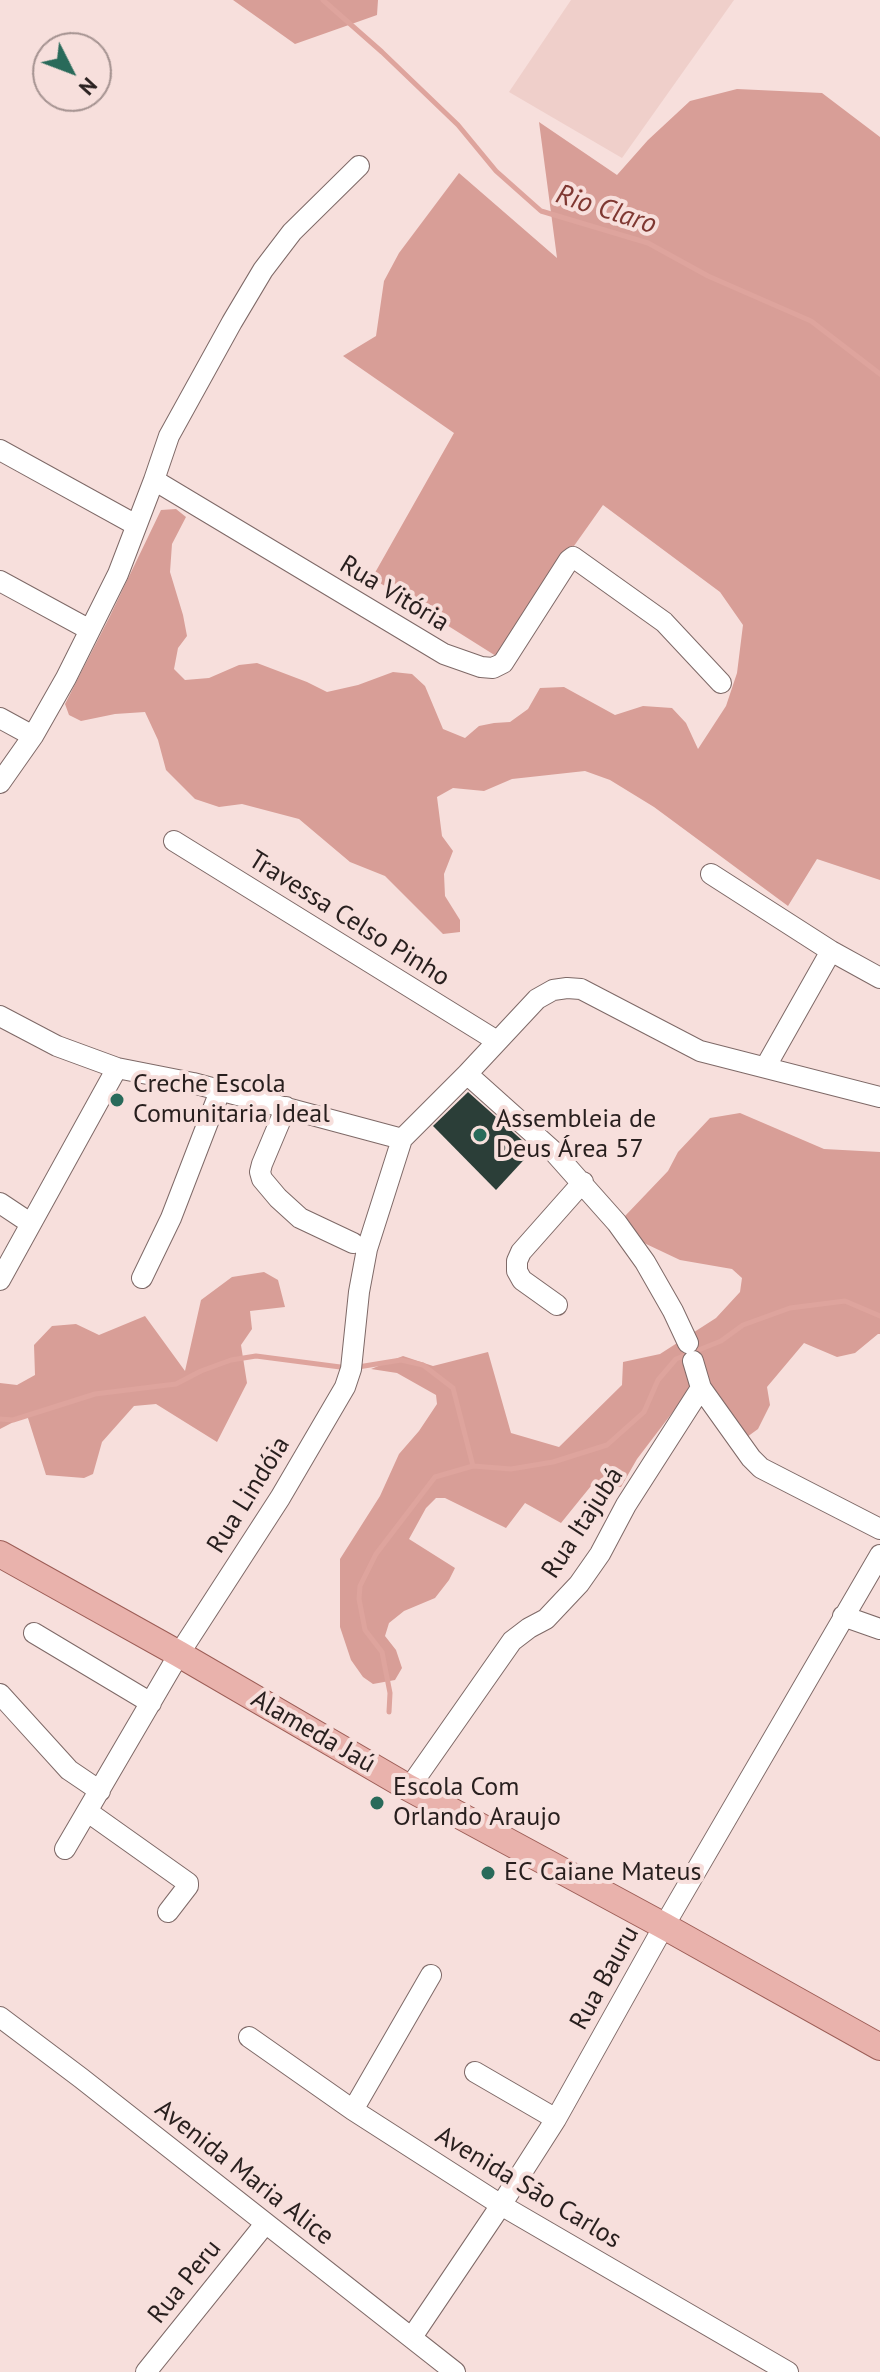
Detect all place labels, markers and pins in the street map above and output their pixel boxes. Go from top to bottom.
place label: Creche Escola Comunitaria Ideal [133,1069,330,1130]
marker: Creche Escola Comunitaria Ideal [108,1091,126,1109]
place label: Assembleia de Deus Área 57 [496,1104,656,1166]
marker: Assembleia de Deus Área 57 [471,1126,489,1144]
place label: Escola Com Orlando Araujo [393,1772,561,1834]
marker: Escola Com Orlando Araujo [368,1794,386,1812]
place label: EC Caiane Mateus [504,1857,701,1889]
marker: EC Caiane Mateus [479,1864,497,1882]

